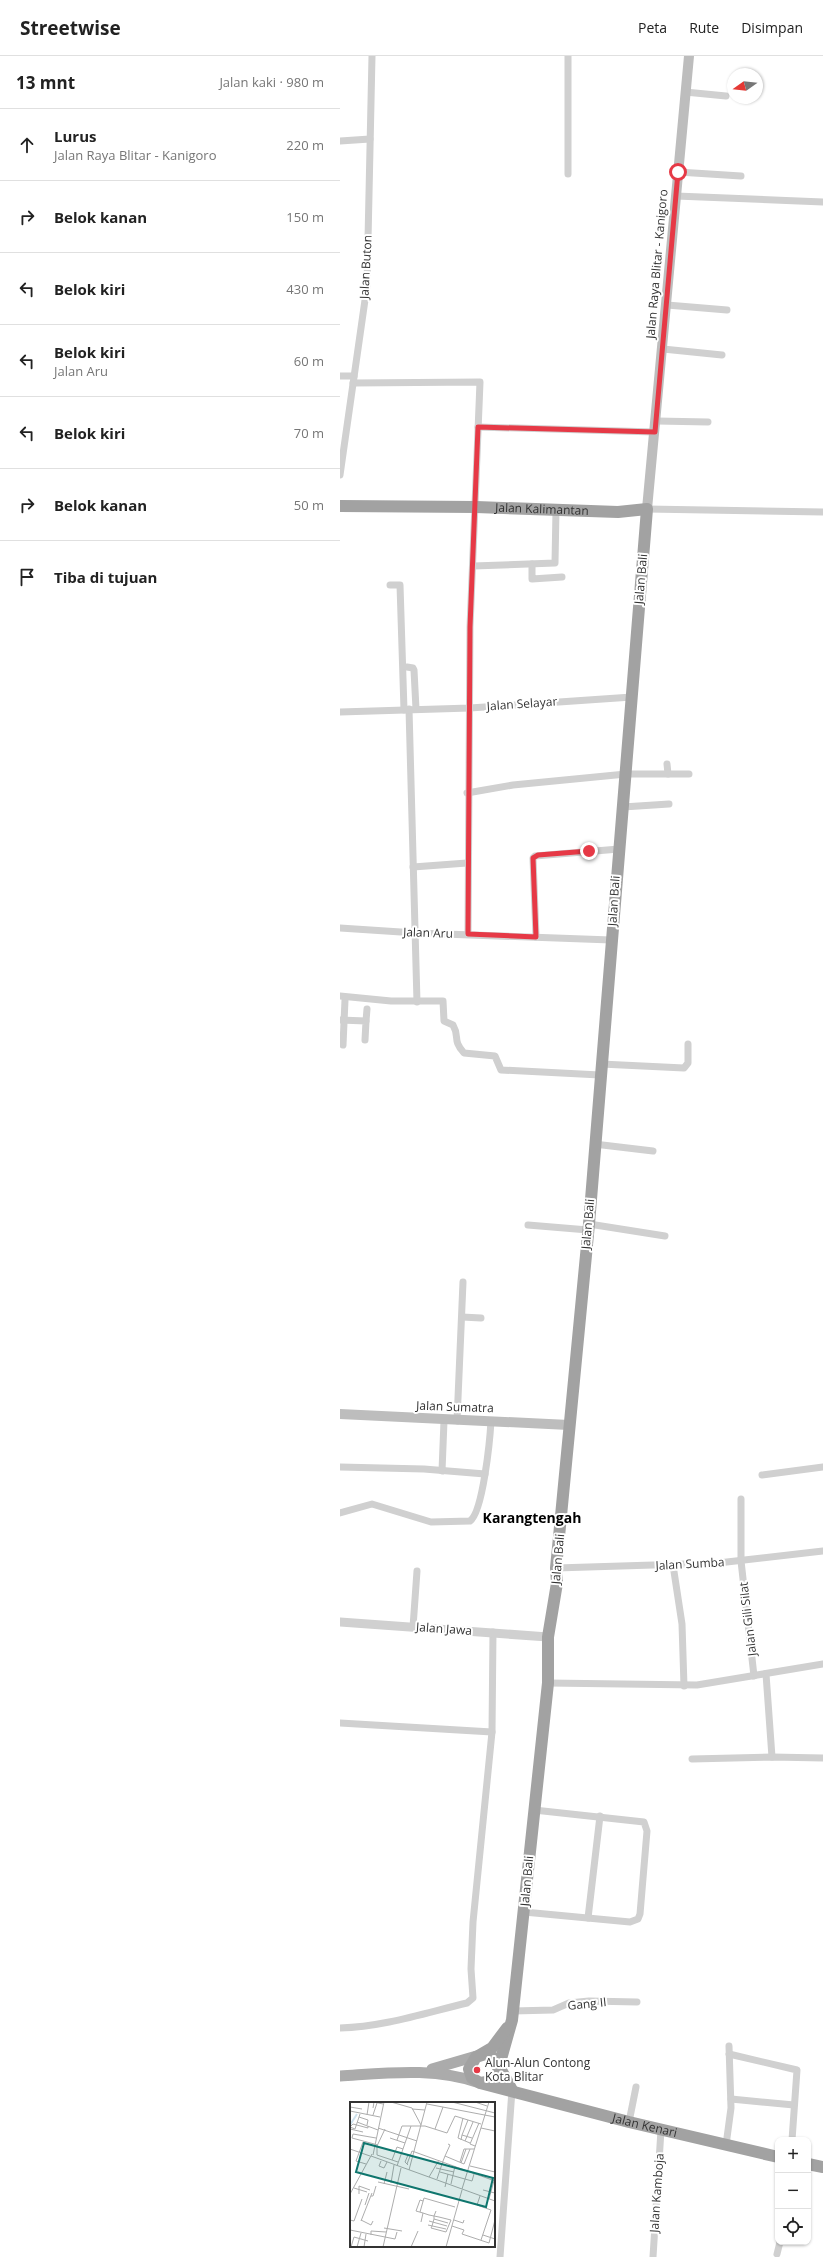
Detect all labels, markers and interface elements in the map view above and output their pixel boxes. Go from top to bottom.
text: Streetwise [20,15,121,41]
text: Peta [638,18,667,37]
text: Rute [689,18,719,37]
text: Disimpan [741,18,803,37]
north arrow [727,68,763,104]
text: 13 mnt [16,71,75,94]
text: Jalan kaki · 980 m [219,73,324,91]
text: Lurus [54,126,96,146]
icon: ahead [16,134,38,156]
text: 220 m [286,136,324,154]
text: Jalan Raya Blitar - Kanigoro [54,146,216,164]
route start [669,163,687,181]
street label: Jalan Raya Blitar - Kanigoro [641,189,672,340]
icon: right [16,206,38,228]
text: Belok kanan [54,207,147,227]
text: 150 m [286,208,324,226]
street label: Jalan Buton [355,235,376,300]
icon: left [16,278,38,300]
text: Belok kiri [54,279,125,299]
text: 430 m [286,280,324,298]
text: Belok kiri [54,342,125,362]
icon: left [16,350,38,372]
text: 60 m [294,352,324,370]
text: Jalan Aru [54,362,108,380]
icon: left [16,422,38,444]
text: Belok kiri [54,423,125,443]
text: 70 m [294,424,324,442]
icon: right [16,494,38,516]
text: Belok kanan [54,495,147,515]
text: 50 m [294,496,324,514]
street label: Jalan Kalimantan [494,499,589,519]
street label: Jalan Bali [630,553,651,606]
icon: arrive [16,566,38,588]
text: Tiba di tujuan [54,567,157,587]
street label: Jalan Selayar [485,693,558,715]
route end [580,842,598,860]
street label: Jalan Bali [603,875,624,928]
street label: Jalan Aru [402,923,453,942]
street label: Jalan Bali [577,1198,598,1251]
street label: Jalan Sumatra [415,1397,494,1416]
district label: Karangtengah [483,1508,581,1527]
street label: Jalan Bali [547,1533,568,1586]
street label: Jalan Sumba [654,1553,725,1574]
street label: Jalan Gili Silat [735,1581,761,1658]
street label: Jalan Jawa [415,1618,473,1639]
street label: Jalan Bali [516,1855,537,1908]
street label: Gang II [567,1993,607,2014]
place label: Alun-Alun Contong Kota Blitar [485,2054,591,2085]
marker: Alun-Alun Contong Kota Blitar [472,2065,482,2075]
inset map [350,2102,495,2247]
street label: Jalan Kenari [610,2109,679,2141]
map controls [775,2137,811,2245]
button: + [775,2137,811,2173]
street label: Jalan Kamboja [645,2153,668,2234]
button: − [775,2173,811,2209]
button: locate [775,2209,811,2245]

